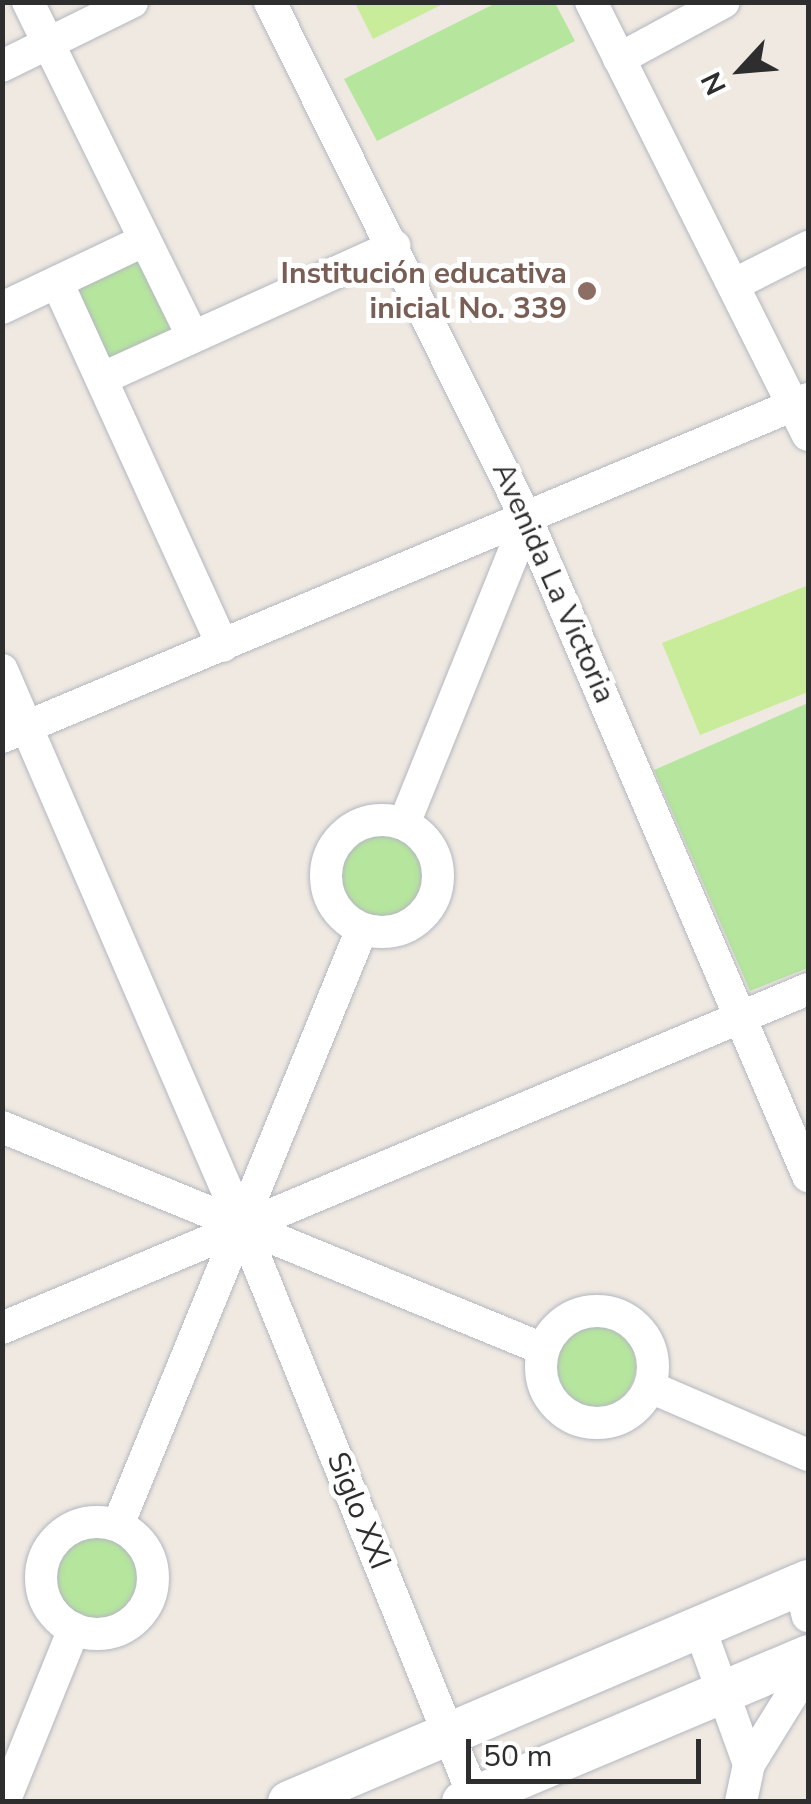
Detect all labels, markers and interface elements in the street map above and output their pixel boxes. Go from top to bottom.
north arrow [691,20,791,120]
text: N [692,65,736,101]
place label: Institución educativa inicial No. 339 [281,256,567,326]
marker: Institución educativa inicial No. 339 [576,280,598,302]
street label: Avenida La Victoria [484,457,622,709]
street label: Siglo XXI [318,1447,398,1575]
scale bar [471,1719,706,1781]
text: 50 m [483,1736,552,1777]

